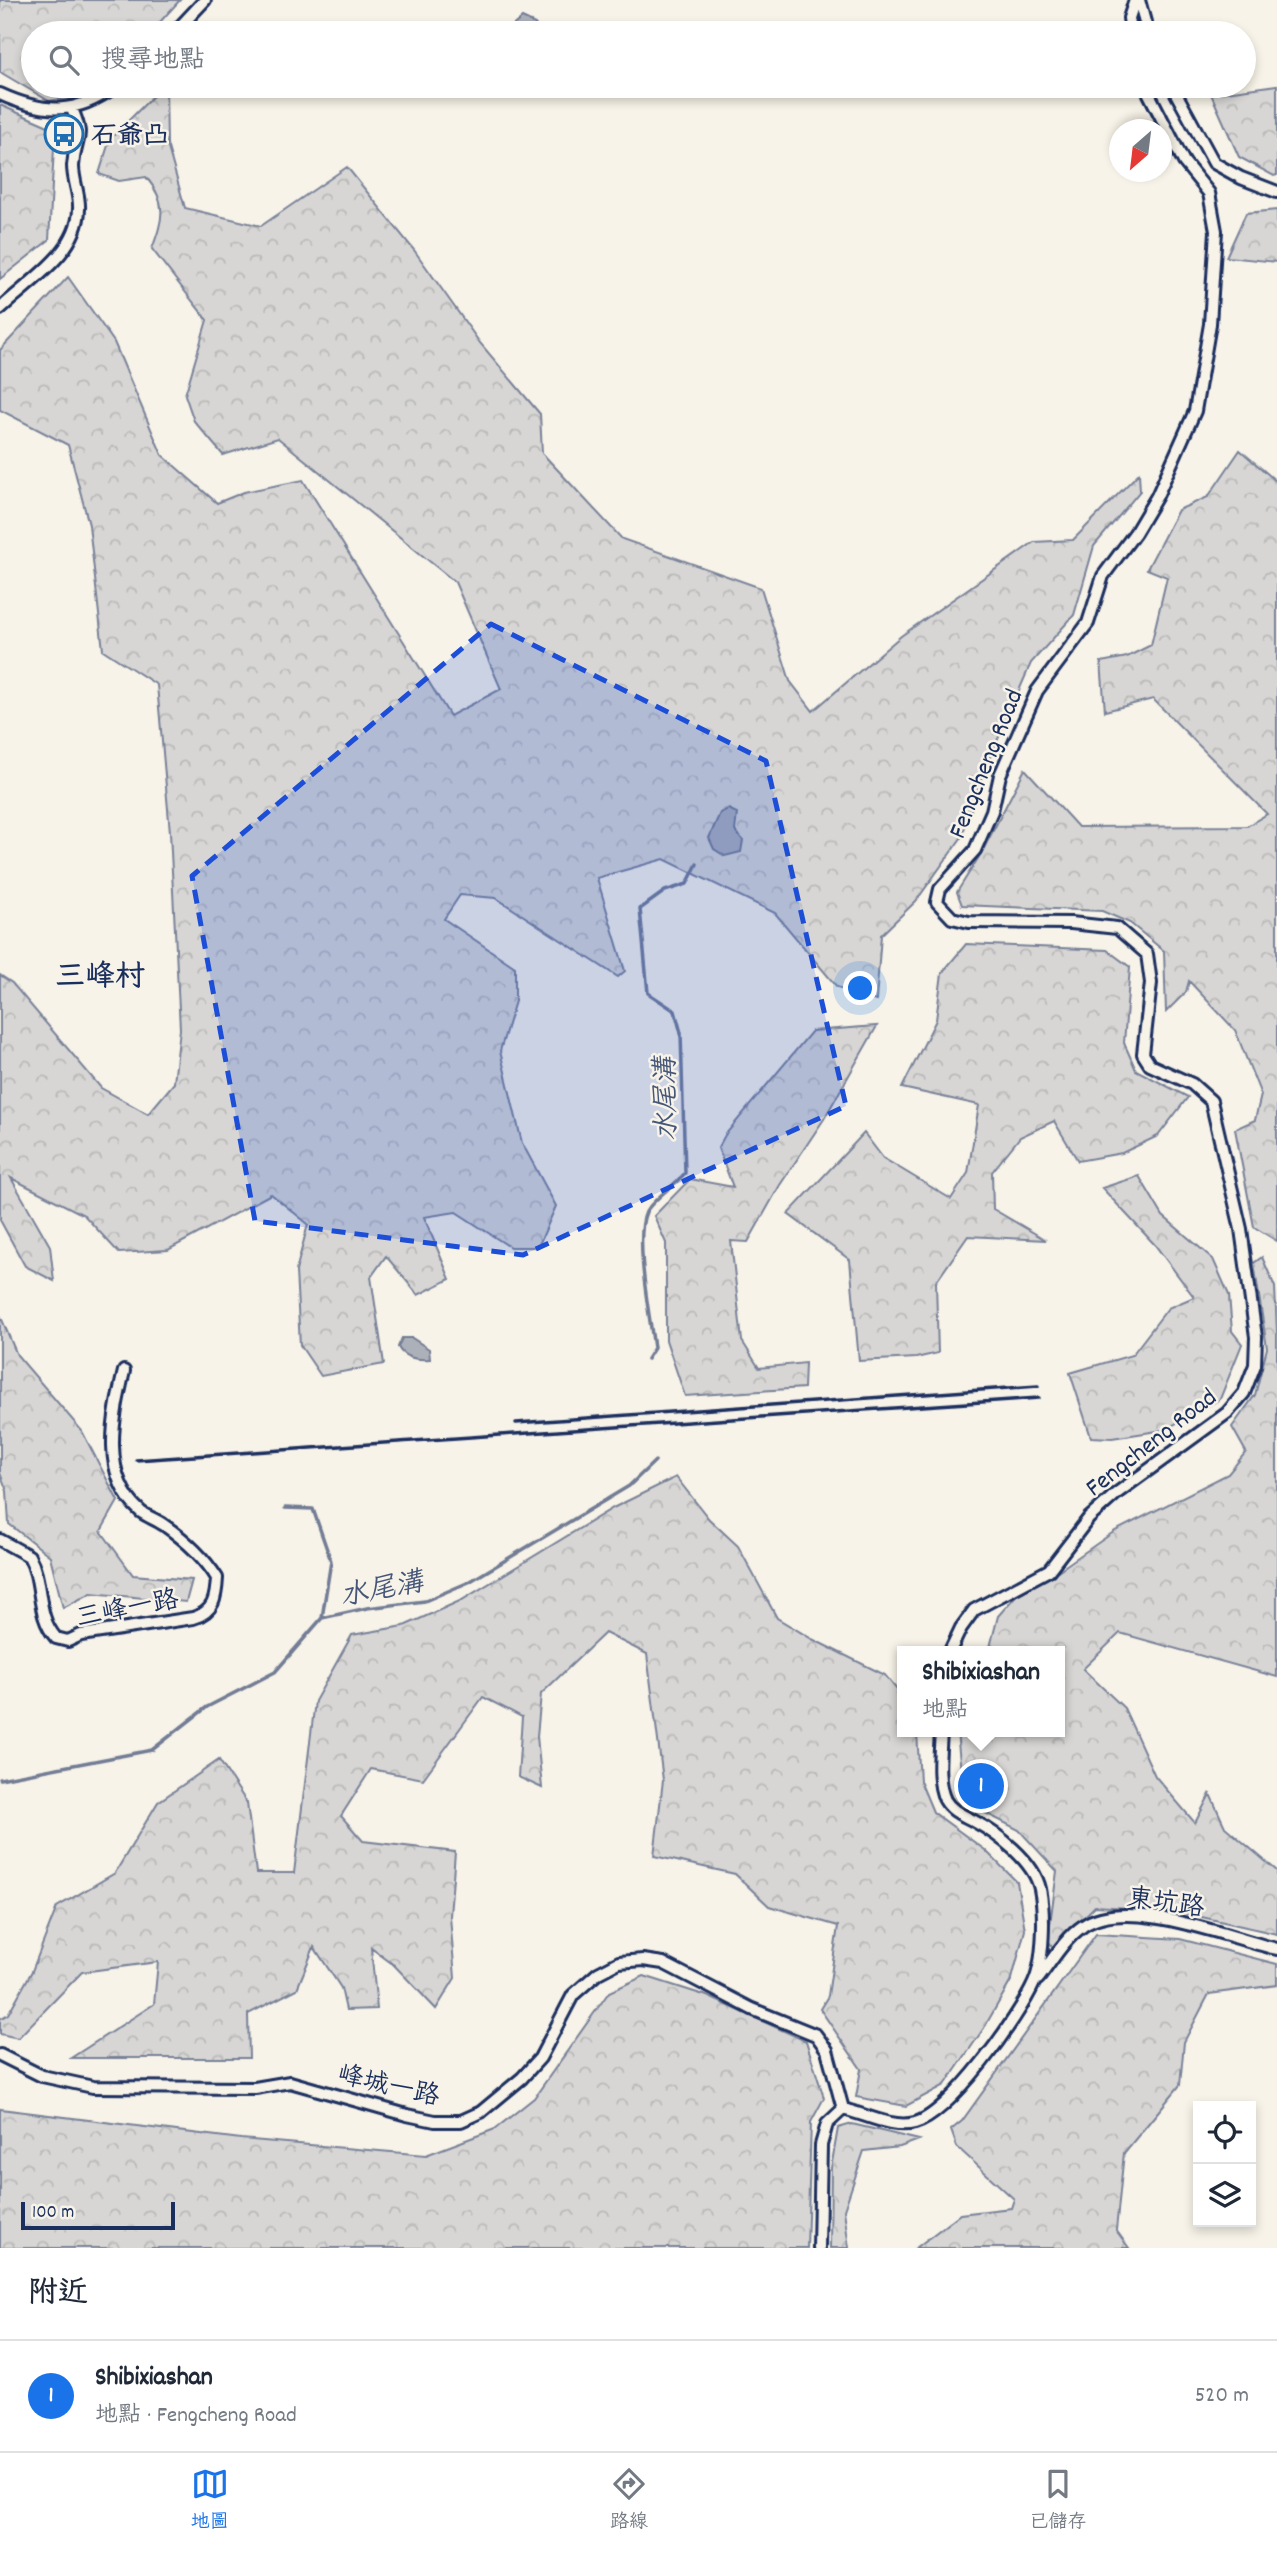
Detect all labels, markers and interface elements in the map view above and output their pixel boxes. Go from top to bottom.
search box [21,21,1256,98]
icon: search [45,41,83,79]
text: 搜尋地點 [101,43,205,80]
bus stop icon: 石爺凸 [43,113,85,155]
place label: 石爺凸 [91,119,169,156]
north arrow [1109,119,1172,182]
street label: Fengcheng Road [940,684,1034,845]
district label: 三峰村 [55,958,145,1001]
your location [843,971,877,1005]
water label: 水尾溝 [648,1055,690,1141]
street label: Fengcheng Road [1078,1380,1226,1507]
water label: 水尾溝 [337,1564,429,1620]
street label: 三峰一路 [73,1582,182,1639]
popup [897,1646,1065,1737]
text: Shibixiashan [922,1655,1040,1692]
text: 地點 [922,1695,968,1728]
pin: 1 [958,1760,1004,1812]
street label: 東坑路 [1124,1881,1207,1928]
street label: 峰城一路 [333,2058,443,2117]
map controls [1193,2101,1256,2227]
button: locate [1193,2101,1256,2164]
button: layers [1193,2164,1256,2227]
scale bar [21,2199,175,2231]
text: 100 m [32,2200,74,2227]
text: 附近 [28,2274,88,2317]
text: Shibixiashan [95,2360,213,2397]
text: 1 [48,2380,54,2413]
text: 520 m [1195,2380,1249,2413]
text: 地點 · Fengcheng Road [95,2400,297,2433]
tab: 地圖 [191,2465,229,2537]
tab: 路線 [610,2465,648,2537]
tab: 已儲存 [1029,2465,1086,2537]

